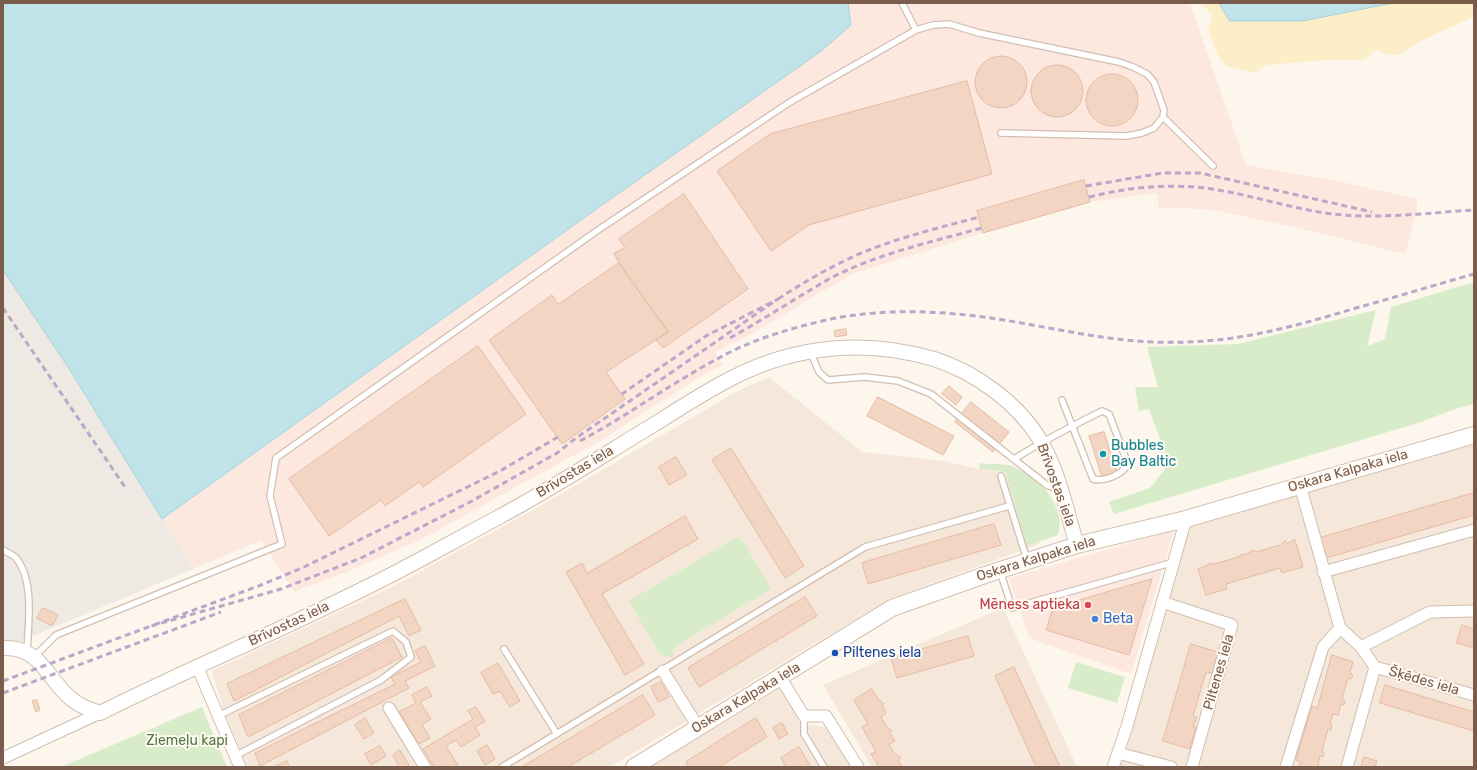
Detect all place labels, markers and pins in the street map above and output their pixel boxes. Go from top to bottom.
place label: Bubbles Bay Baltic [1111,438,1176,470]
marker: Bubbles Bay Baltic [1098,449,1108,459]
place label: Mēness aptieka [980,597,1080,613]
marker: Mēness aptieka [1083,600,1093,610]
place label: Beta [1103,611,1133,627]
marker: Beta [1090,614,1100,624]
place label: Piltenes iela [843,645,921,661]
marker: Piltenes iela [830,648,840,658]

